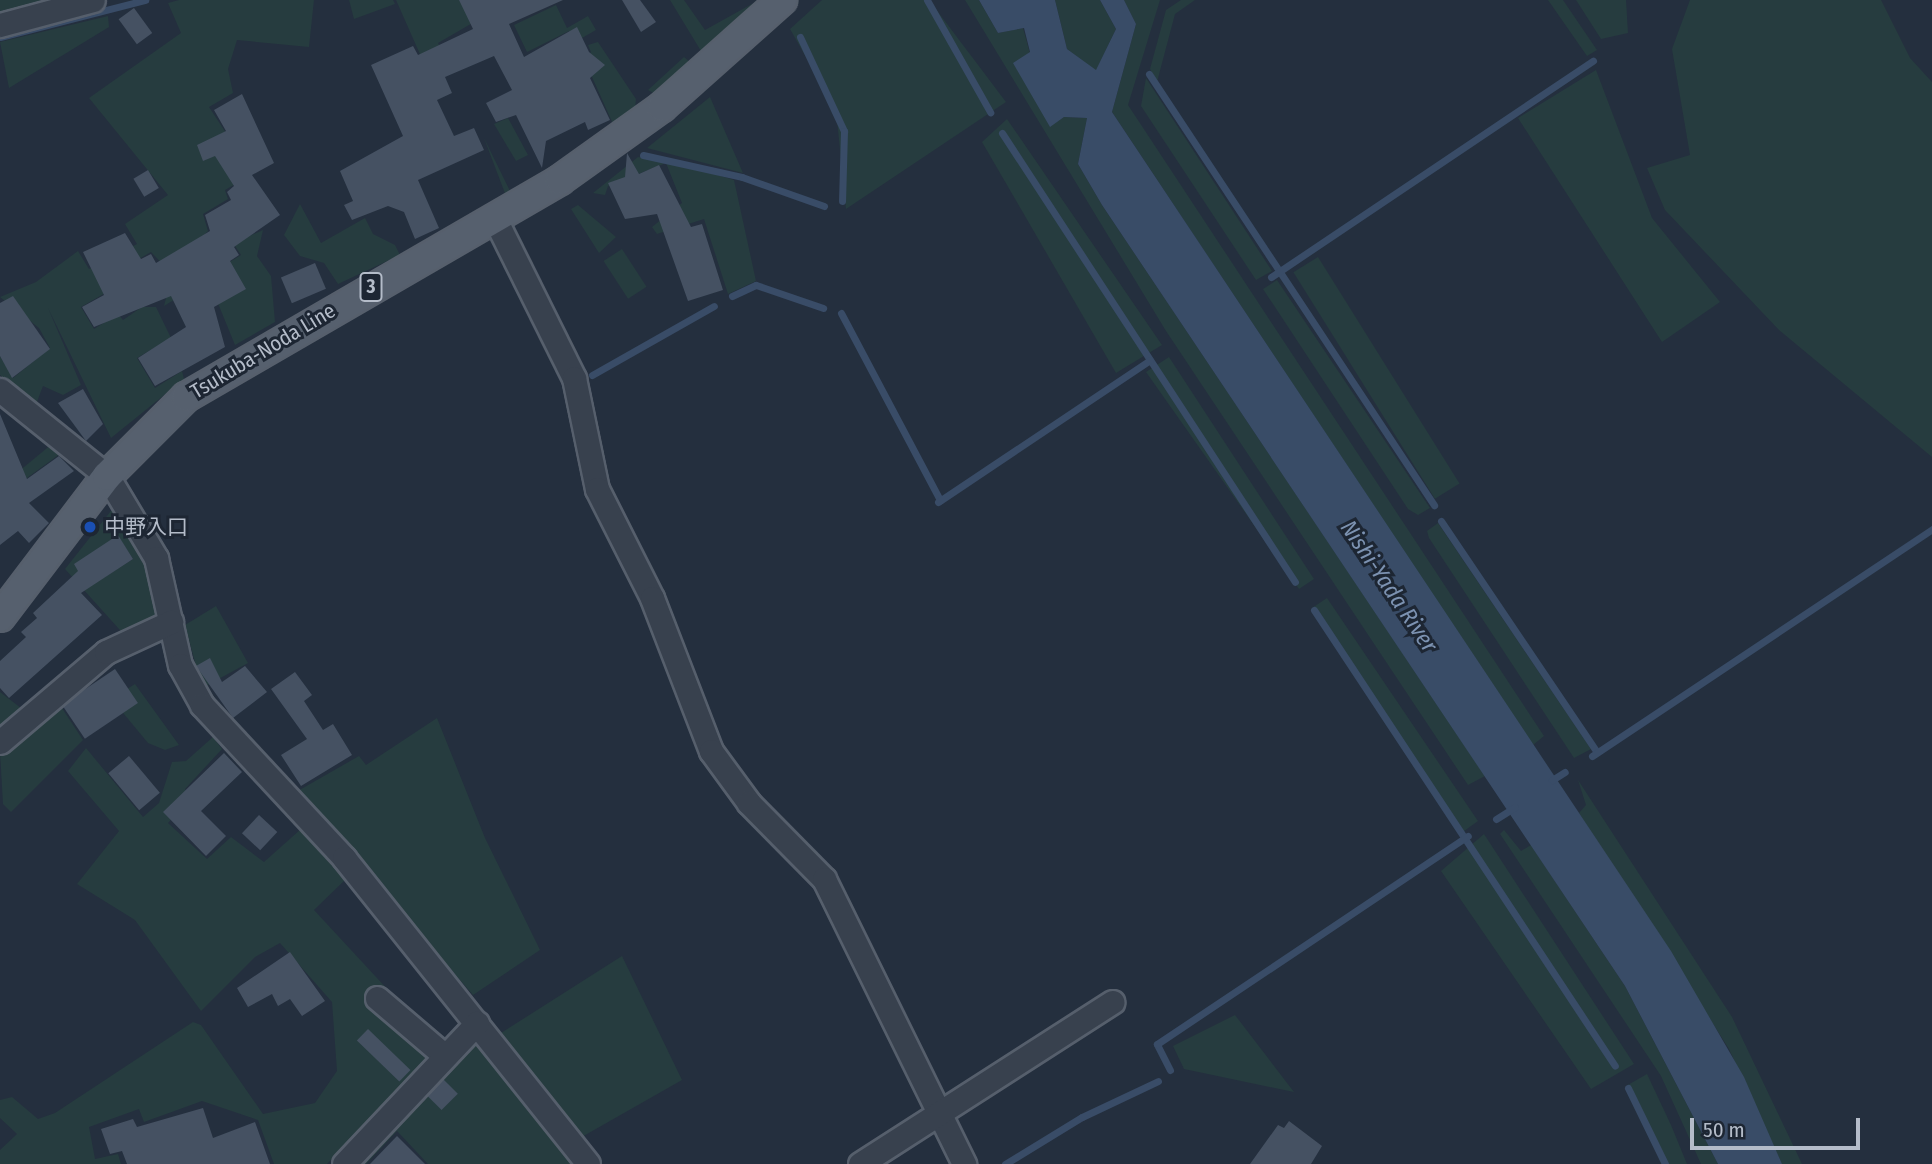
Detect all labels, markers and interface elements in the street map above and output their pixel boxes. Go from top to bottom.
road number: 3 [359,272,383,302]
street label: Tsukuba-Noda Line [186,298,340,404]
place label: 中野入口 [104,514,188,540]
water label: Nishi-Yada River [1335,515,1443,657]
marker: 中野入口 [82,519,98,535]
scale bar [1694,1104,1864,1148]
text: 50 m [1703,1117,1745,1143]

